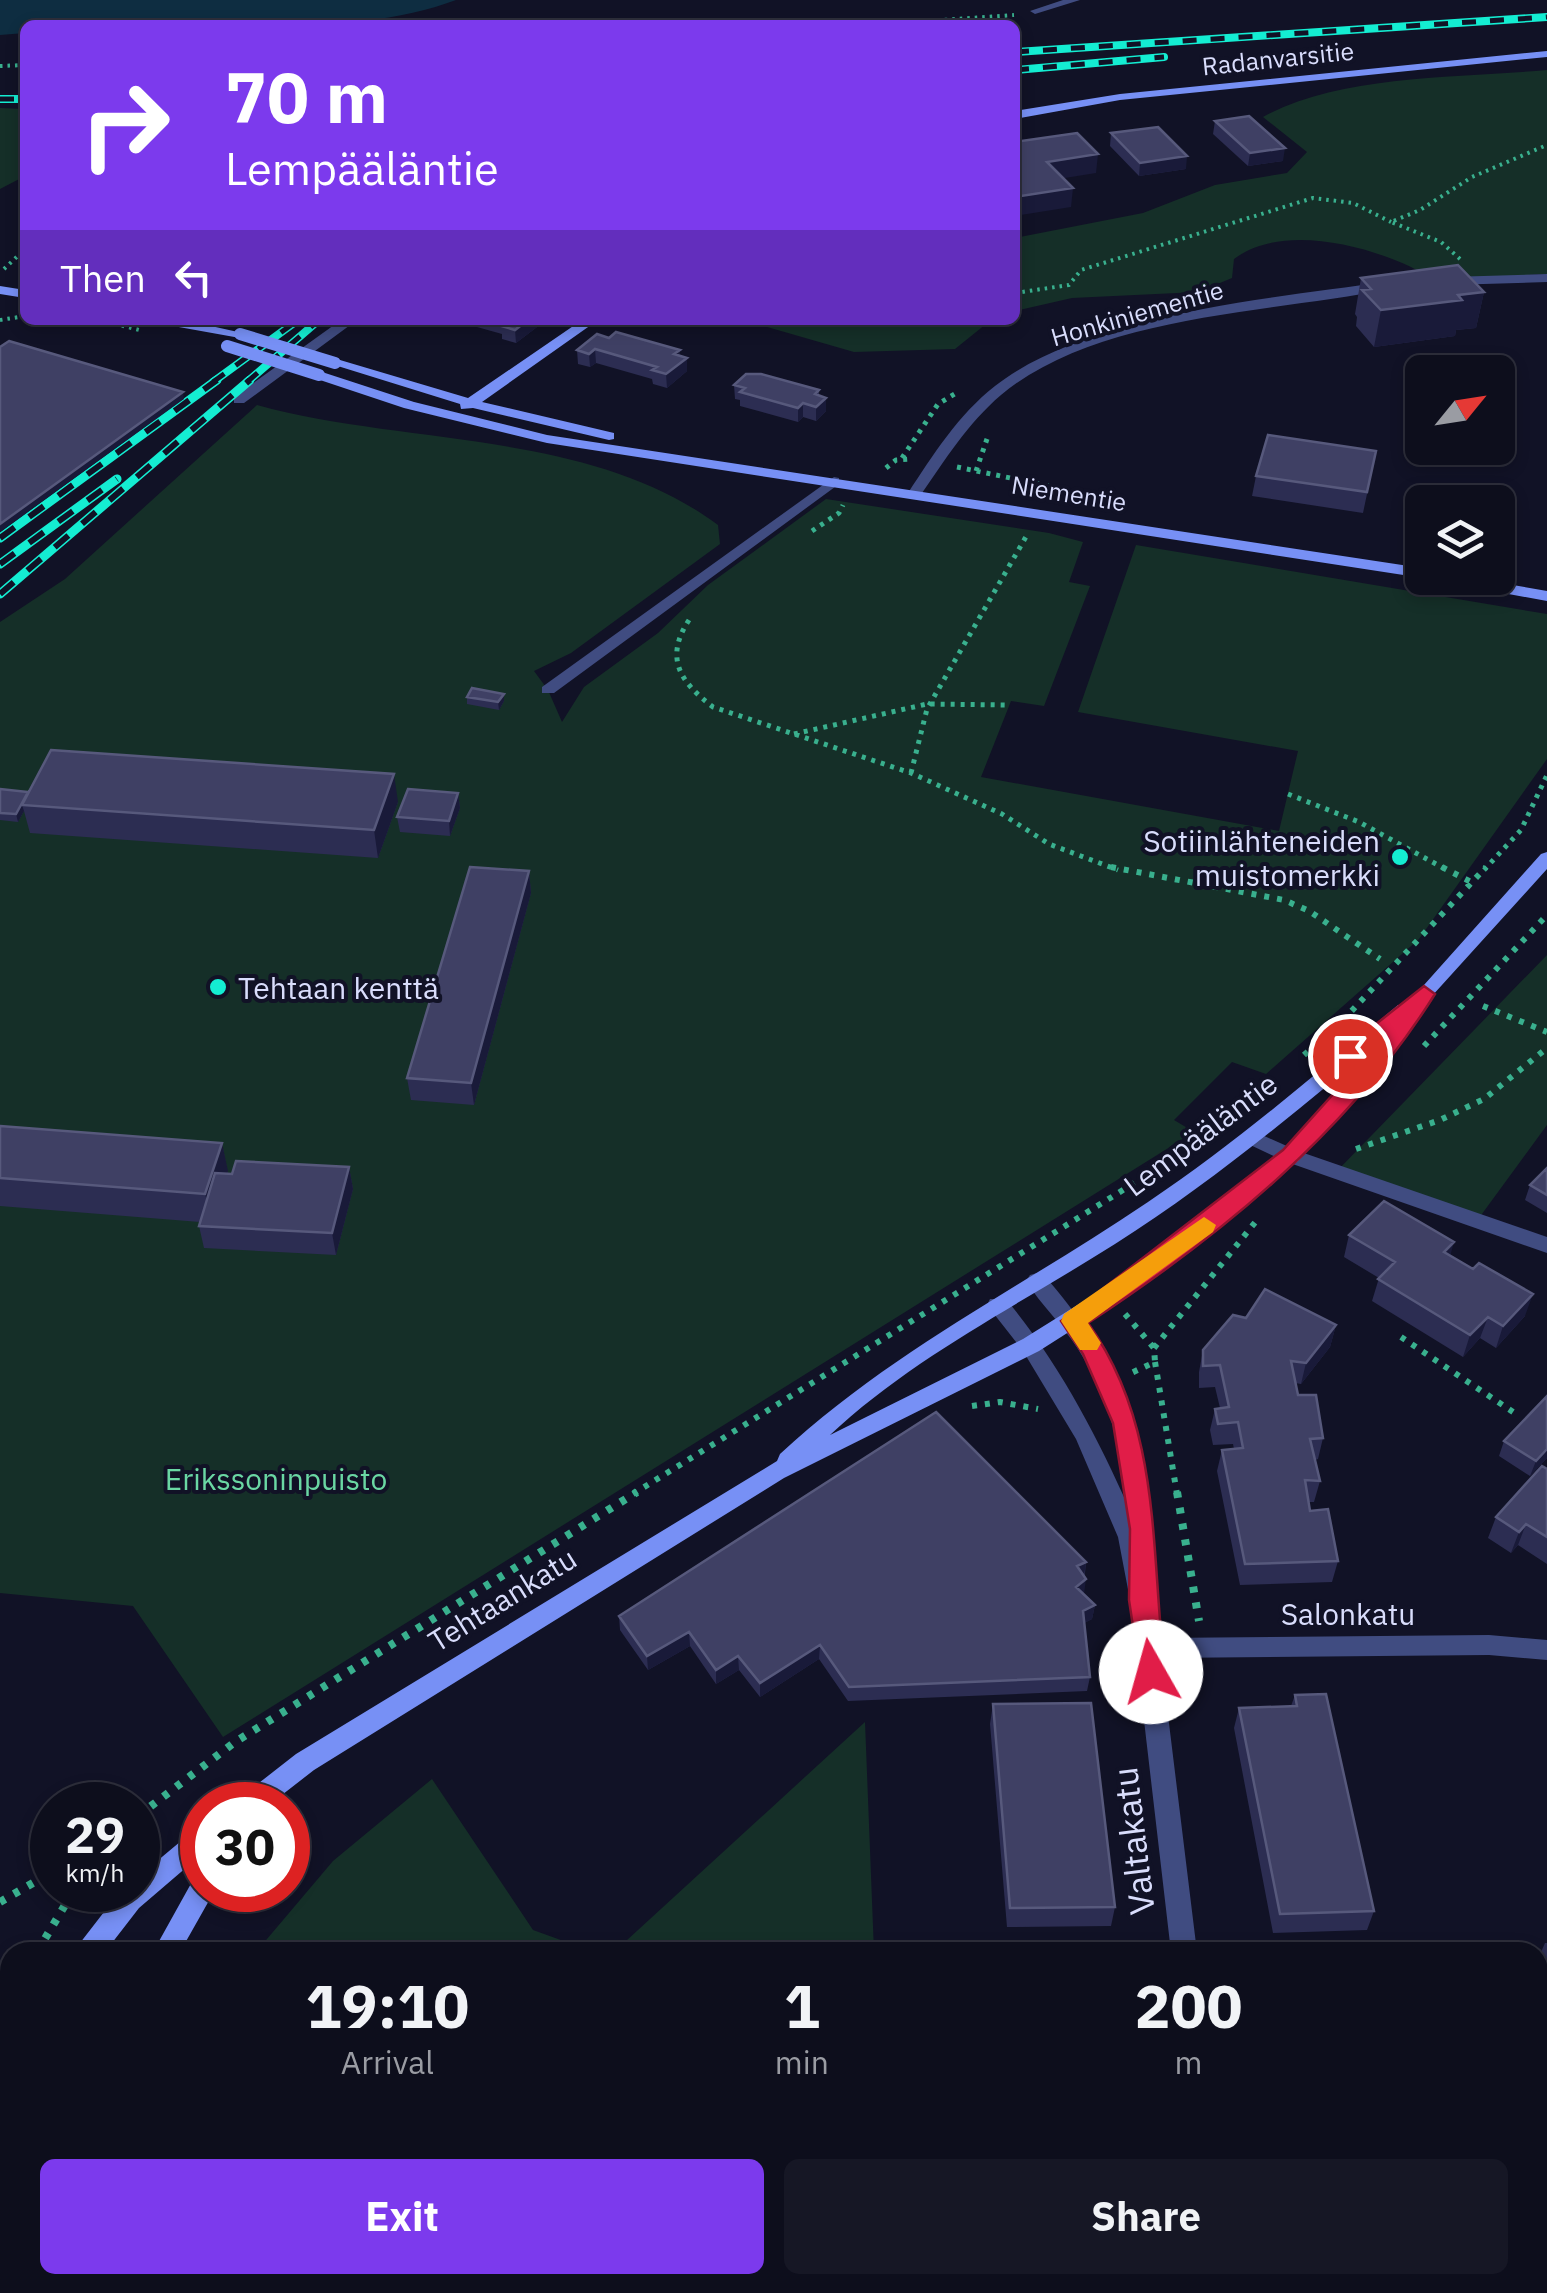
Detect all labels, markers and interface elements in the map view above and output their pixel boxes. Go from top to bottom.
street label: Radanvarsitie [1200,34,1356,82]
text: 70 m [225,51,388,142]
icon: right [60,60,190,190]
text: Lempääläntie [225,139,499,197]
icon: left [166,250,221,305]
text: Then [60,253,146,302]
street label: Honkiniementie [1047,273,1227,353]
north arrow [1405,355,1515,465]
map controls [1405,355,1515,595]
street label: Niementie [1009,468,1129,518]
button: layers [1405,485,1515,595]
place label: Sotiinlähteneiden muistomerkki [1143,821,1380,894]
marker: Sotiinlähteneiden muistomerkki [1389,846,1411,868]
place label: Tehtaan kenttä [238,968,439,1007]
marker: Tehtaan kenttä [207,976,229,998]
pin [1308,1014,1393,1099]
icon: arrive [1323,1029,1378,1084]
street label: Lempääläntie [1115,1063,1285,1205]
park label: Erikssoninpuisto [165,1459,387,1498]
street label: Tehtaankatu [421,1538,583,1660]
street label: Salonkatu [1281,1594,1415,1633]
position arrow [1099,1620,1203,1724]
street label: Valtakatu [1101,1765,1165,1917]
speed limit sign: 30 [180,1782,310,1912]
text: 29 [65,1802,125,1867]
text: km/h [66,1856,124,1889]
text: 19:10 [306,1966,469,2045]
text: 1 [784,1966,820,2045]
text: 200 [1134,1966,1242,2045]
text: Arrival [341,2041,434,2083]
text: min [775,2041,829,2083]
text: m [1175,2041,1202,2083]
button: Exit [40,2159,764,2274]
button: Share [784,2159,1508,2274]

